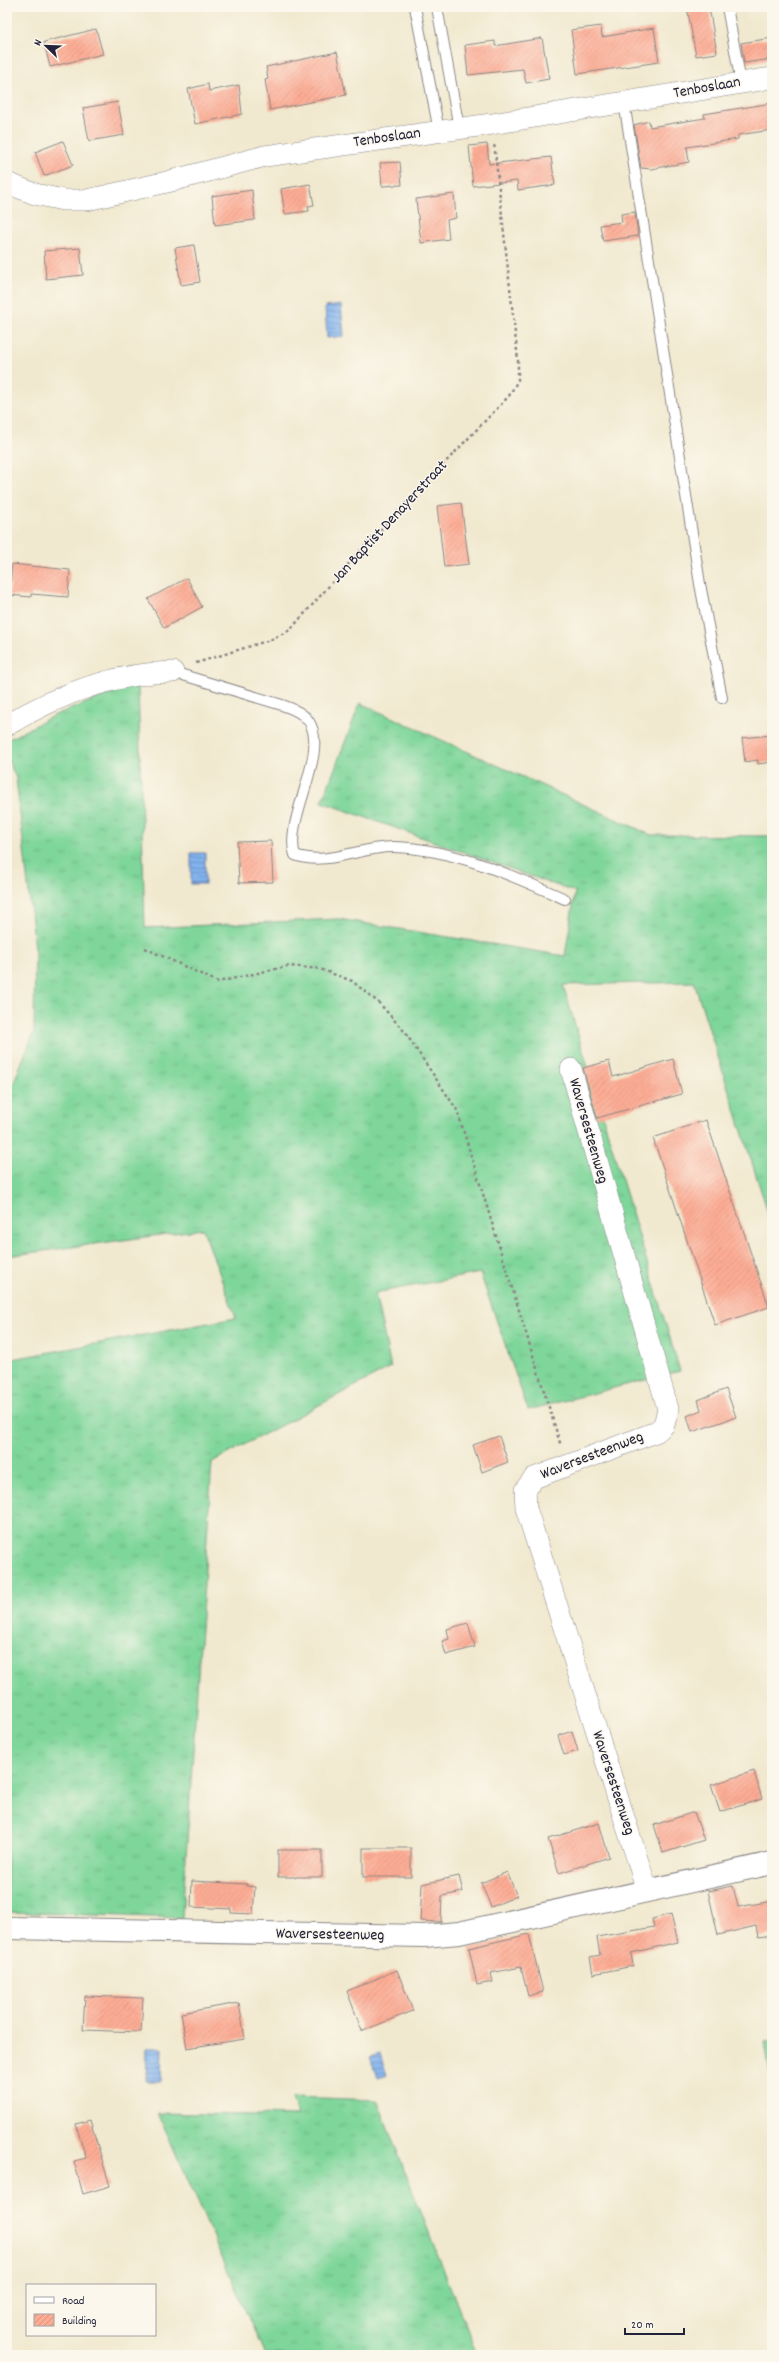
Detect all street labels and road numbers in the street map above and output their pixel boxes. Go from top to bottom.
street label: Tenboslaan [672,71,742,105]
street label: Tenboslaan [352,122,422,154]
street label: Jan Baptist Denayerstraat [327,455,453,589]
street label: Waversesteenweg [562,1076,614,1186]
street label: Waversesteenweg [537,1426,647,1486]
street label: Waversesteenweg [585,1728,641,1838]
street label: Waversesteenweg [276,1923,384,1947]

